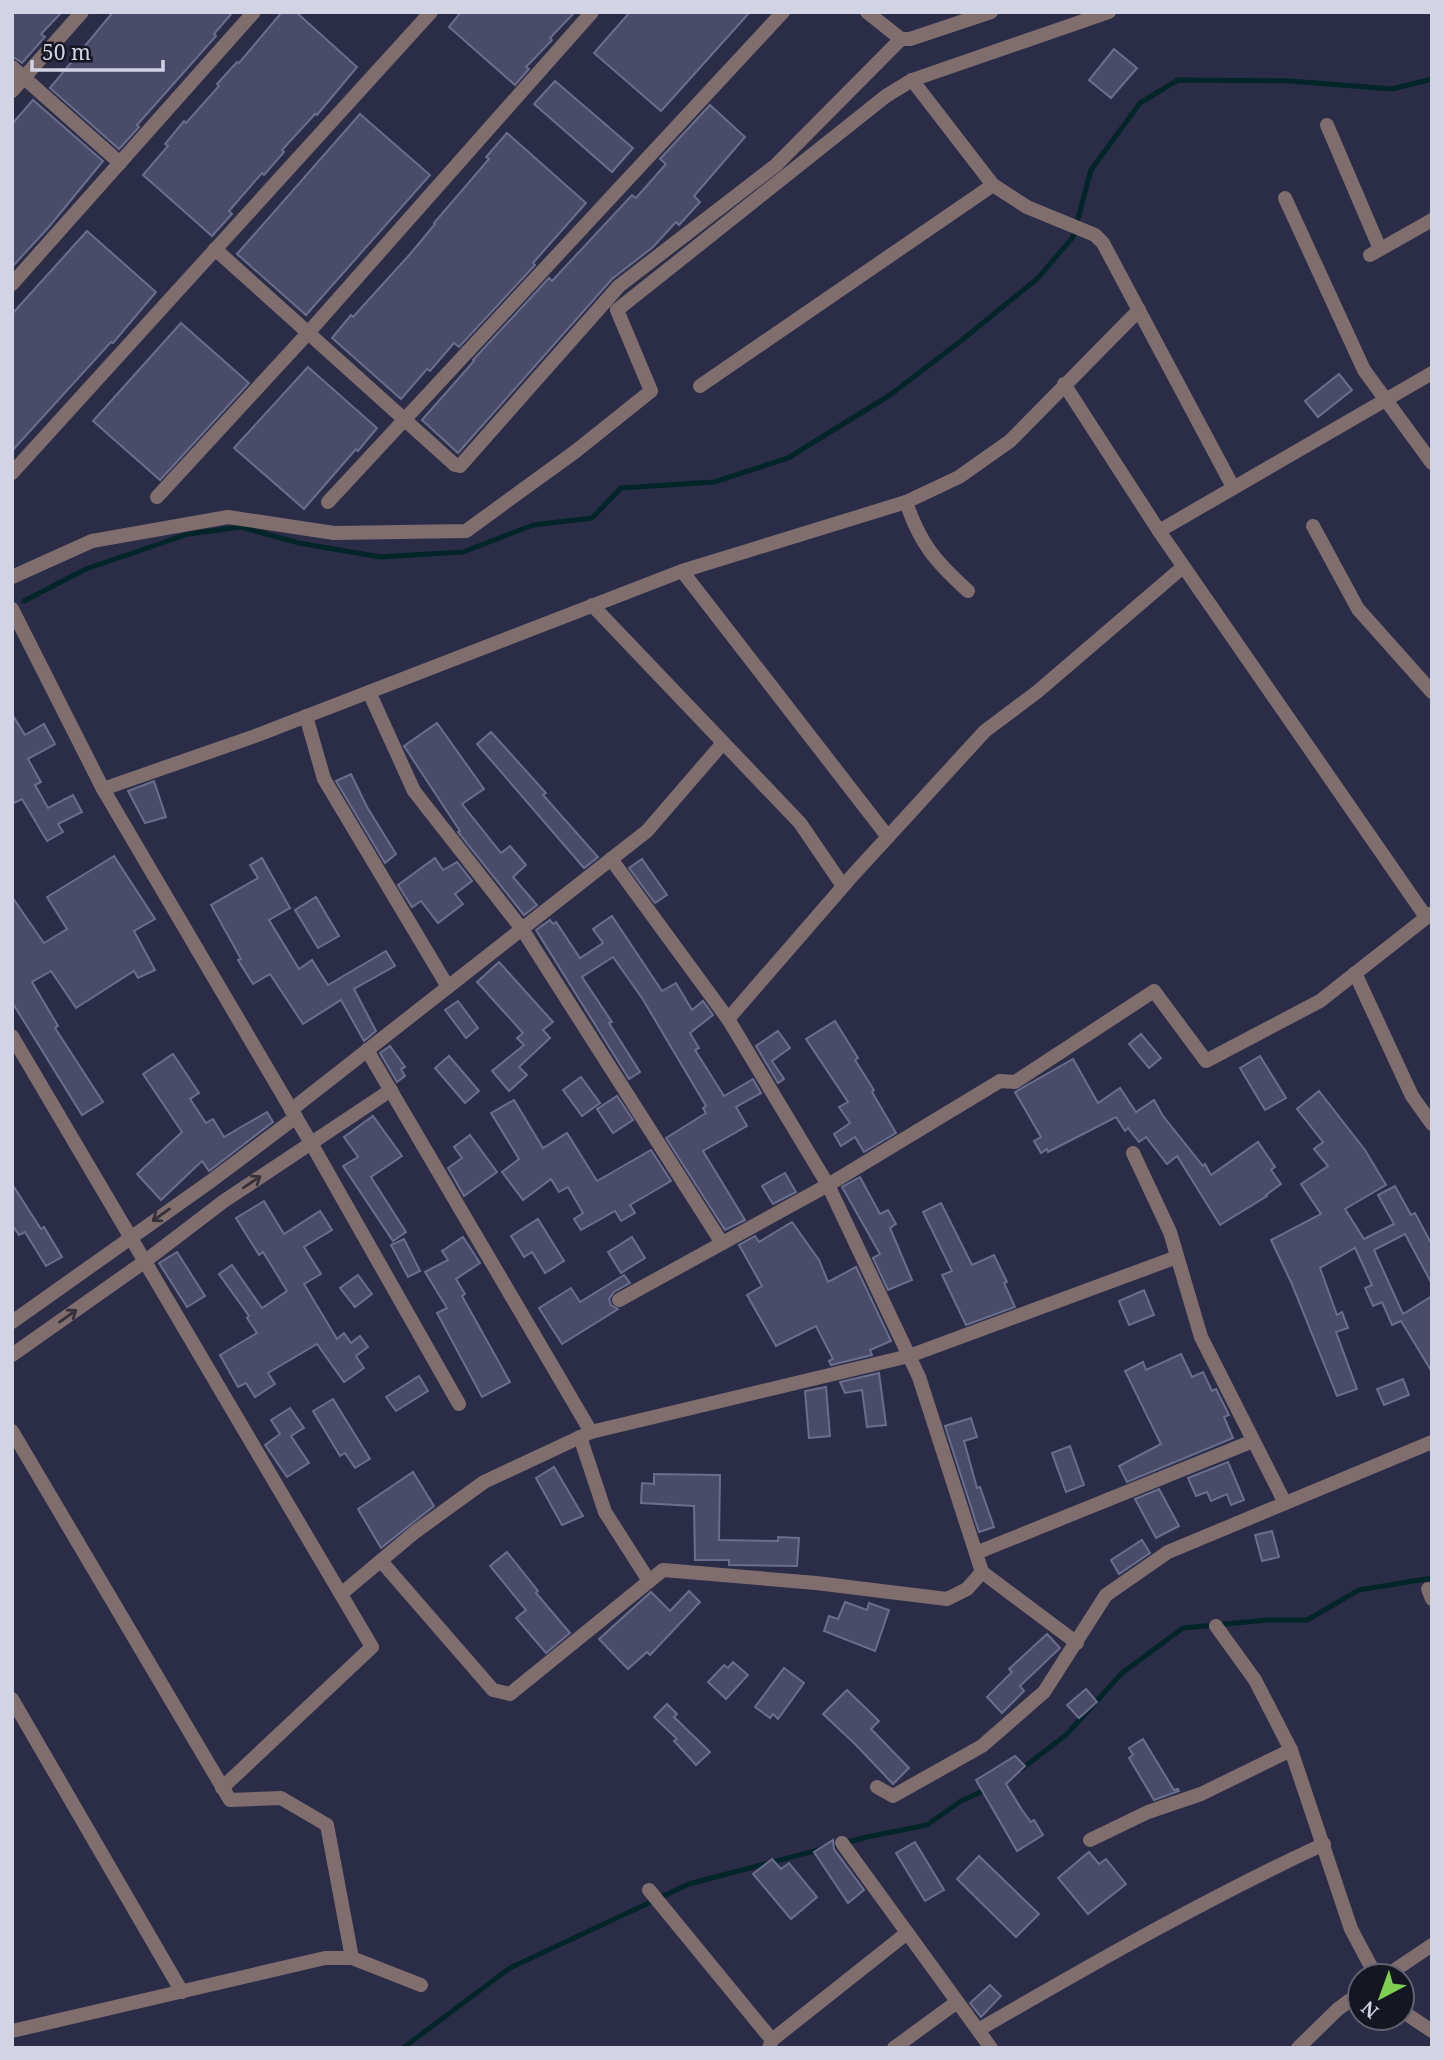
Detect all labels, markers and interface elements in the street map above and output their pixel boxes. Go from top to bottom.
scale bar [32,28,163,72]
text: 50 m [42,38,91,66]
one-way arrow [242,1175,261,1189]
one-way arrow [152,1209,172,1223]
one-way arrow [58,1309,77,1323]
north arrow [1346,1962,1416,2032]
text: N [1356,1995,1384,2025]

